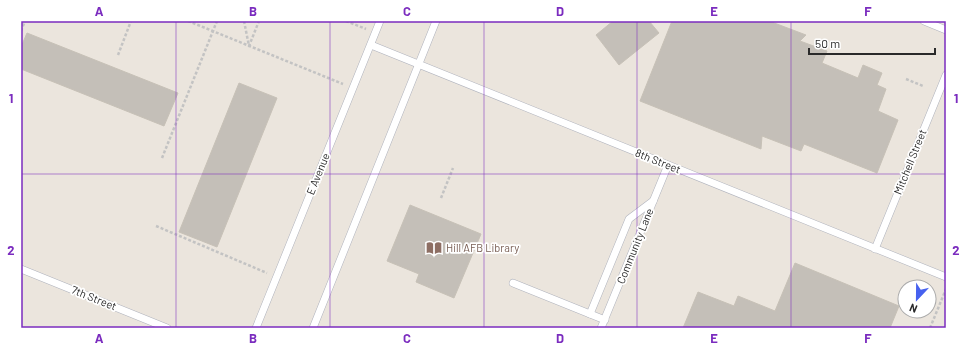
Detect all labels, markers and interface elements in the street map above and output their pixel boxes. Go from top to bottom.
text: A [95,3,104,19]
text: B [249,3,257,19]
text: C [403,3,411,19]
text: D [556,3,564,19]
text: E [710,3,718,19]
text: F [864,3,872,19]
scale bar [809,30,935,56]
text: 50 m [815,36,840,50]
text: 1 [9,90,13,106]
text: 1 [954,90,958,106]
street label: Mitchell Street [891,127,929,196]
street label: 8th Street [634,146,683,176]
street label: E Avenue [303,151,332,197]
street label: Community Lane [613,206,656,285]
library icon: Hill AFB Library [425,239,443,257]
place label: Hill AFB Library [446,241,519,254]
text: 2 [7,242,15,258]
text: 2 [952,242,960,258]
north arrow [897,279,937,319]
street label: 7th Street [70,283,119,312]
text: N [907,301,919,316]
text: A [95,330,104,346]
text: B [249,330,257,346]
text: C [403,330,411,346]
text: D [556,330,564,346]
text: E [710,330,718,346]
text: F [864,330,872,346]

